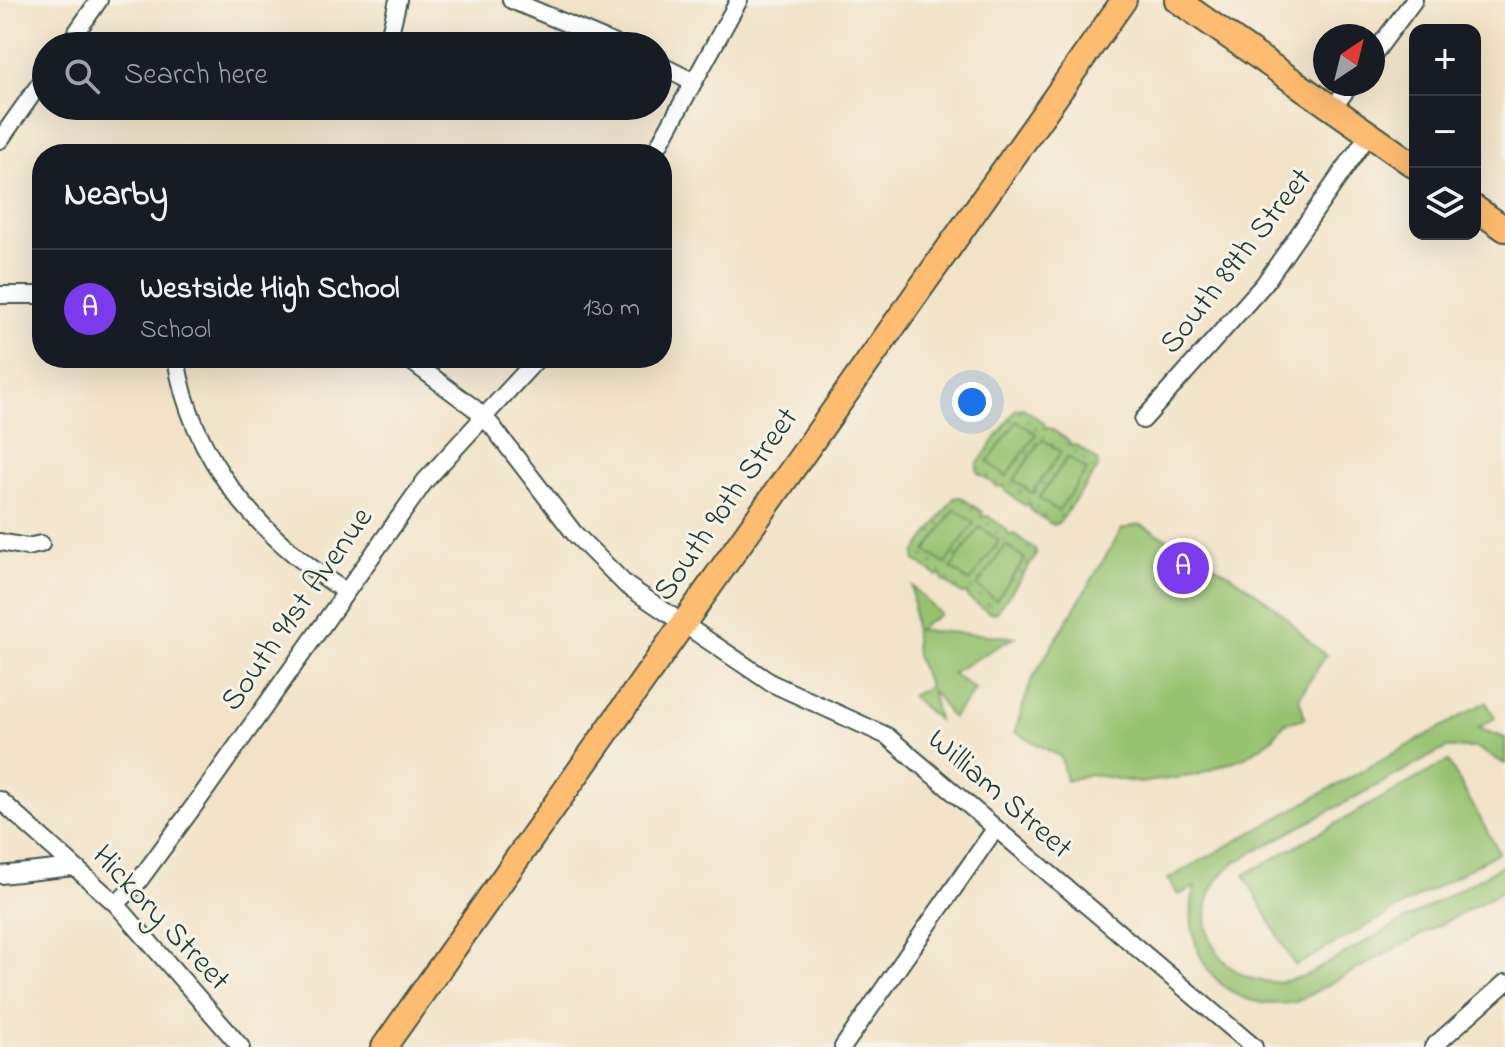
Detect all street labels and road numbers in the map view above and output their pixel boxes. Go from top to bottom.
street label: South 89th Street [1149,158,1325,365]
street label: South 90th Street [643,398,812,612]
street label: South 91st Avenue [210,498,386,722]
street label: William Street [916,718,1082,872]
street label: Hickory Street [80,835,241,1003]

